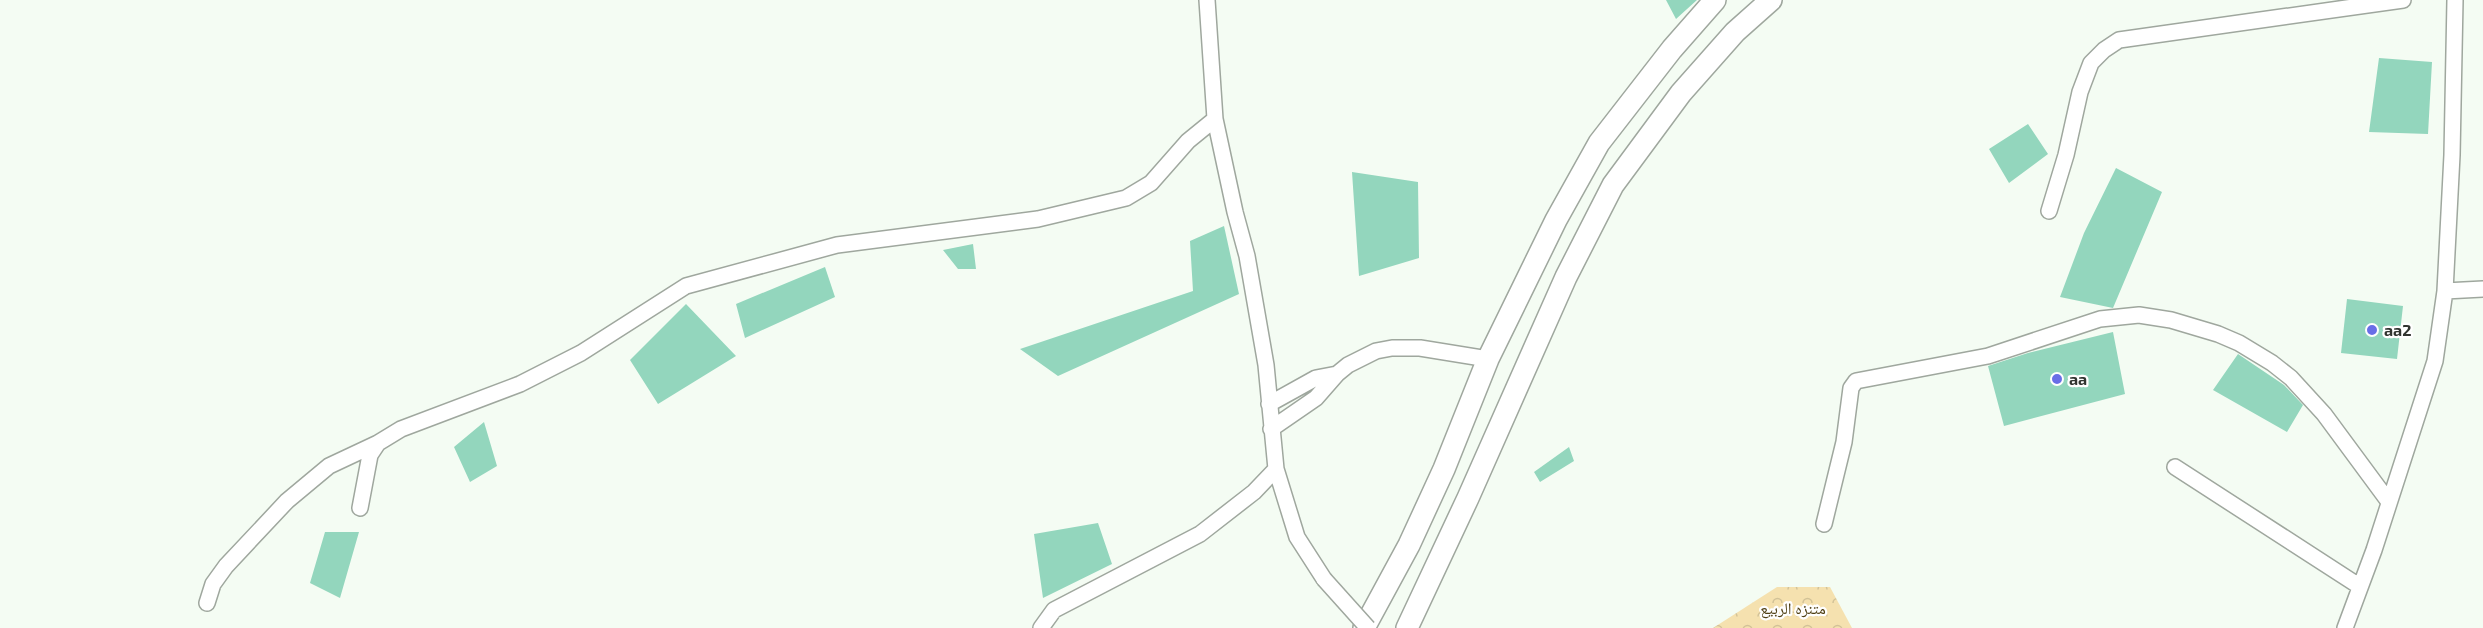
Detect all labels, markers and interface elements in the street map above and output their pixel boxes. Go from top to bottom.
place label: aa2 [2384,320,2412,339]
marker: aa2 [2365,323,2379,337]
place label: aa [2069,369,2087,388]
marker: aa [2050,372,2064,386]
park label: متنزه الربيع [1760,598,1826,619]

